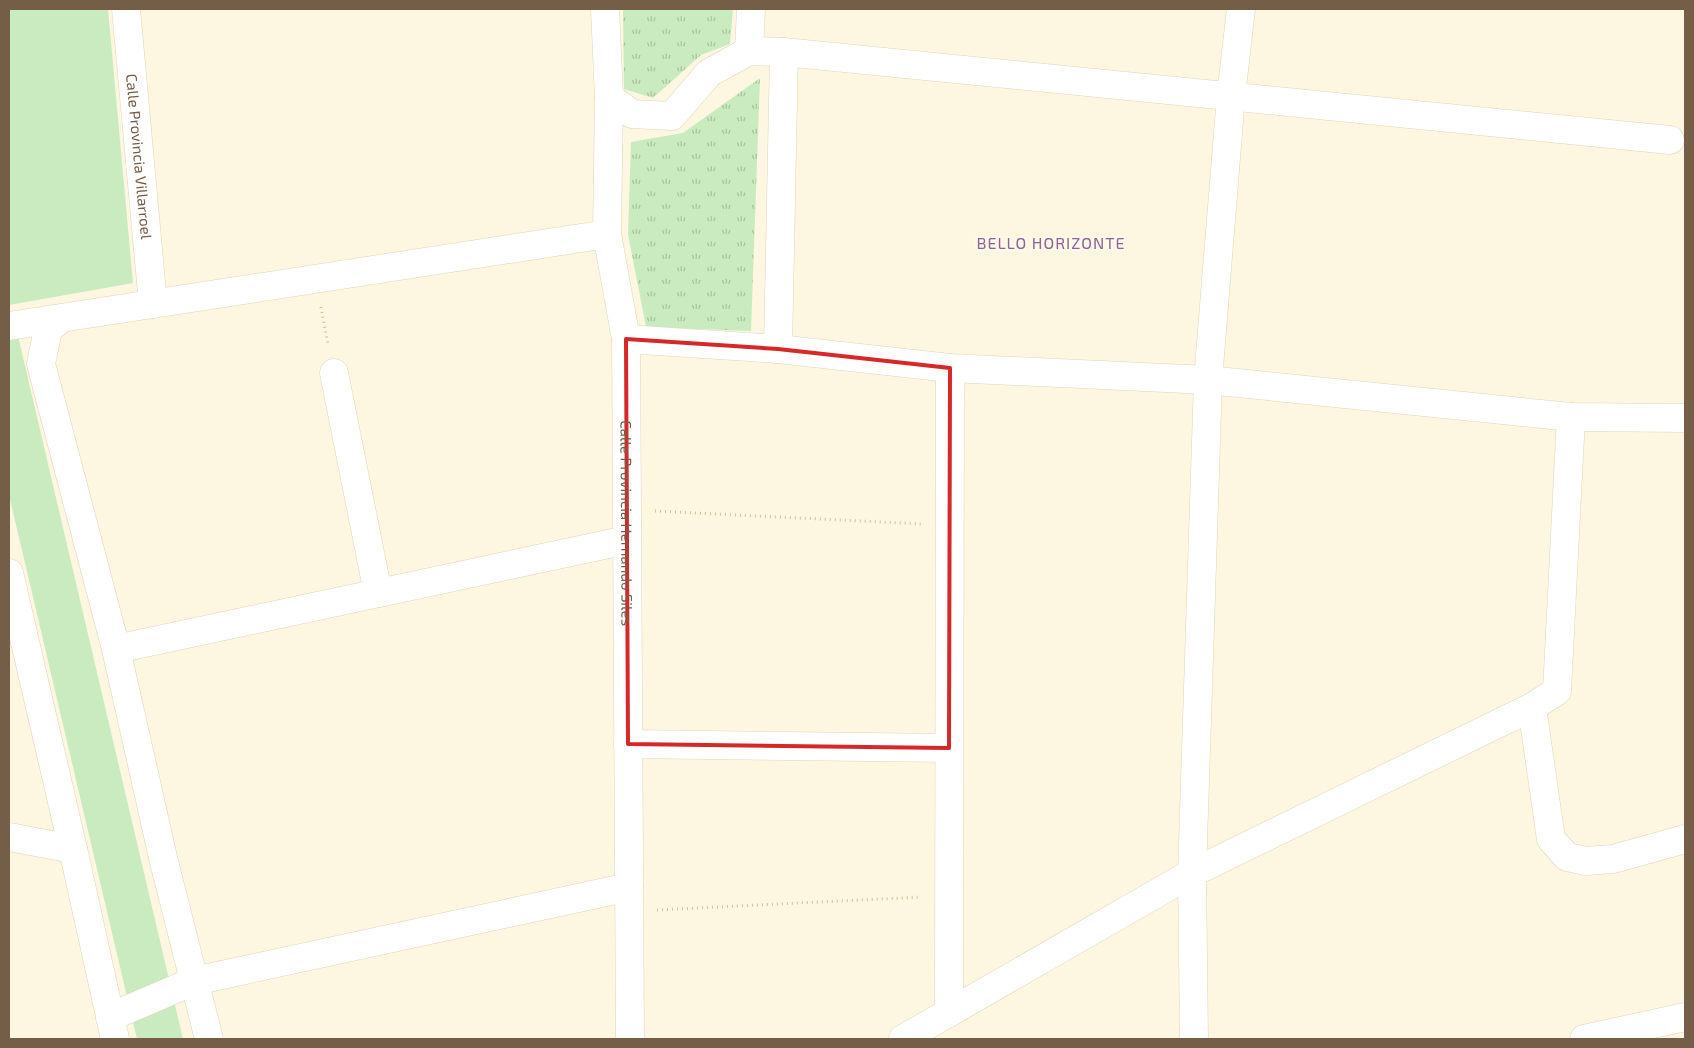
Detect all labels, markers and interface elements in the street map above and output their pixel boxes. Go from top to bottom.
street label: Calle Provincia Villarroel [123,73,156,240]
district label: BELLO HORIZONTE [977,233,1125,252]
street label: Calle Provincia Hernando Siles [617,420,637,626]

